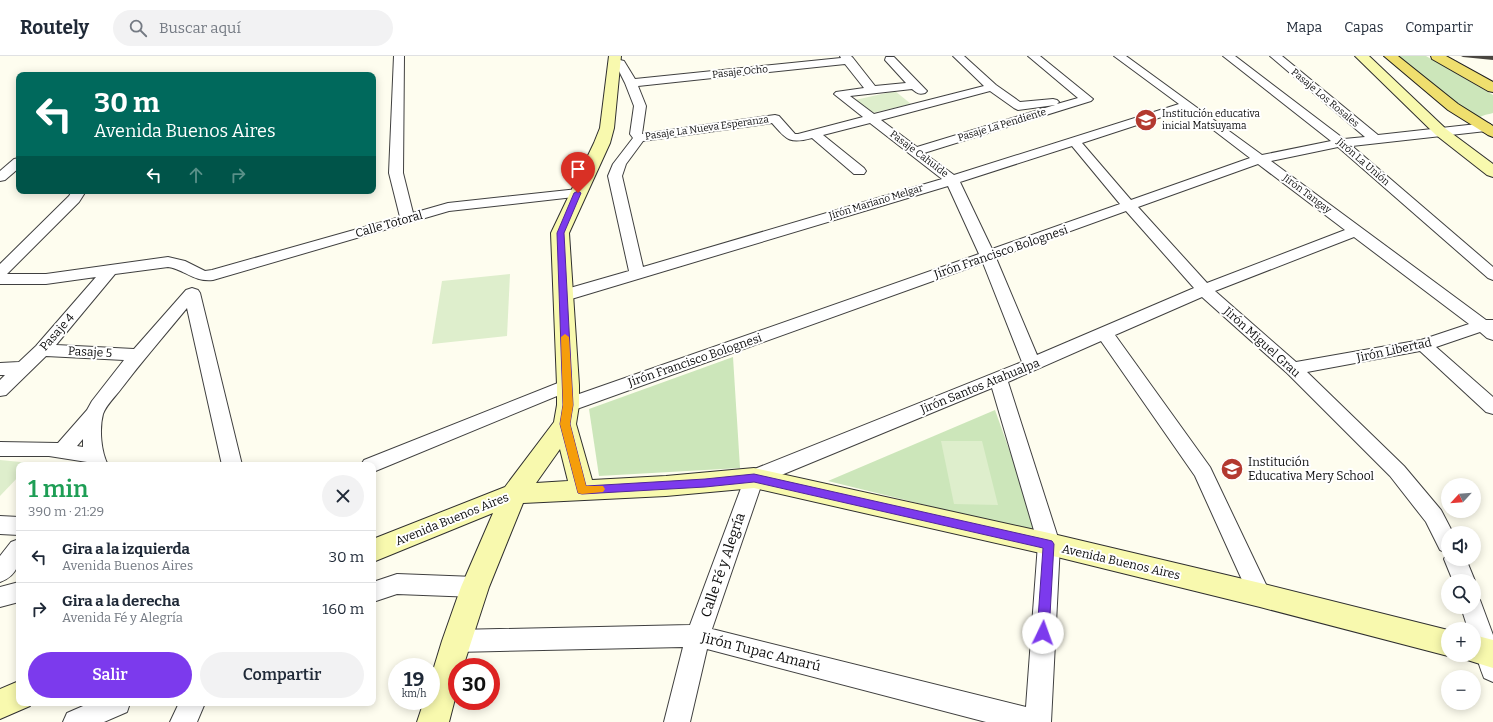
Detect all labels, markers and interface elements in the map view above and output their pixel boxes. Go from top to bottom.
search box [113,10,393,46]
text: Routely [20,16,89,39]
icon: search [127,17,149,39]
text: Buscar aquí [159,19,241,37]
text: Mapa [1286,19,1322,36]
text: Capas [1344,19,1383,36]
text: Compartir [1405,19,1473,36]
street label: Pasaje Ocho [712,63,769,81]
street label: Pasaje Los Rosales [1289,66,1362,130]
text: 30 m [94,86,160,119]
icon: left [28,88,80,140]
street label: Pasaje La Pendiente [956,106,1048,144]
school or university icon: Institución educativa inicial Matsuyama [1133,107,1159,133]
place label: Institución educativa inicial Matsuyama [1162,108,1261,132]
street label: Pasaje La Nueva Esperanza [644,113,770,143]
text: Avenida Buenos Aires [94,120,276,142]
street label: Pasaje Cahuide [887,128,951,180]
street label: Jirón La Unión [1333,135,1392,189]
pin [561,152,595,193]
icon: arrive [567,158,589,180]
icon: left [143,164,165,186]
icon: ahead [185,164,207,186]
icon: right [227,164,249,186]
street label: Jirón Tangay [1280,171,1334,217]
street label: Jirón Mariano Melgar [826,182,925,222]
street label: Calle Totoral [354,208,425,240]
street label: Jirón Francisco Bolognesi [931,222,1070,282]
street label: Jirón Miguel Grau [1220,303,1304,380]
street label: Pasaje 4 [37,310,77,354]
street label: Jirón Francisco Bolognesi [625,330,764,390]
street label: Jirón Libertad [1354,335,1433,365]
street label: Pasaje 5 [67,344,113,360]
street label: Jirón Santos Atahualpa [917,355,1042,417]
place label: Institución Educativa Mery School [1248,455,1375,483]
school or university icon: Institución Educativa Mery School [1219,456,1245,482]
text: 1 min [28,475,88,503]
button: close [322,475,364,517]
north arrow [1441,478,1481,518]
map controls [1441,478,1481,710]
street label: Avenida Buenos Aires [393,490,511,548]
text: 390 m · 21:29 [28,504,104,519]
street label: Calle Fé y Alegría [697,510,749,620]
button: sound [1441,526,1481,566]
text: Gira a la izquierda [62,540,190,558]
street label: Avenida Buenos Aires [1060,542,1182,582]
icon: left [28,546,50,568]
text: 30 m [329,548,364,566]
text: Avenida Buenos Aires [62,558,193,573]
button: search [1441,574,1481,614]
text: Gira a la derecha [62,592,180,610]
icon: right [28,598,50,620]
text: 160 m [322,600,364,618]
text: Avenida Fé y Alegría [62,610,183,625]
position arrow [1022,612,1064,654]
button: + [1441,622,1481,662]
street label: Jirón Tupac Amarú [699,629,823,675]
button: Salir [28,652,192,698]
button: Compartir [200,652,364,698]
speed limit sign: 30 [448,658,500,710]
text: 19 [404,667,424,691]
button: − [1441,670,1481,710]
text: km/h [402,688,426,700]

